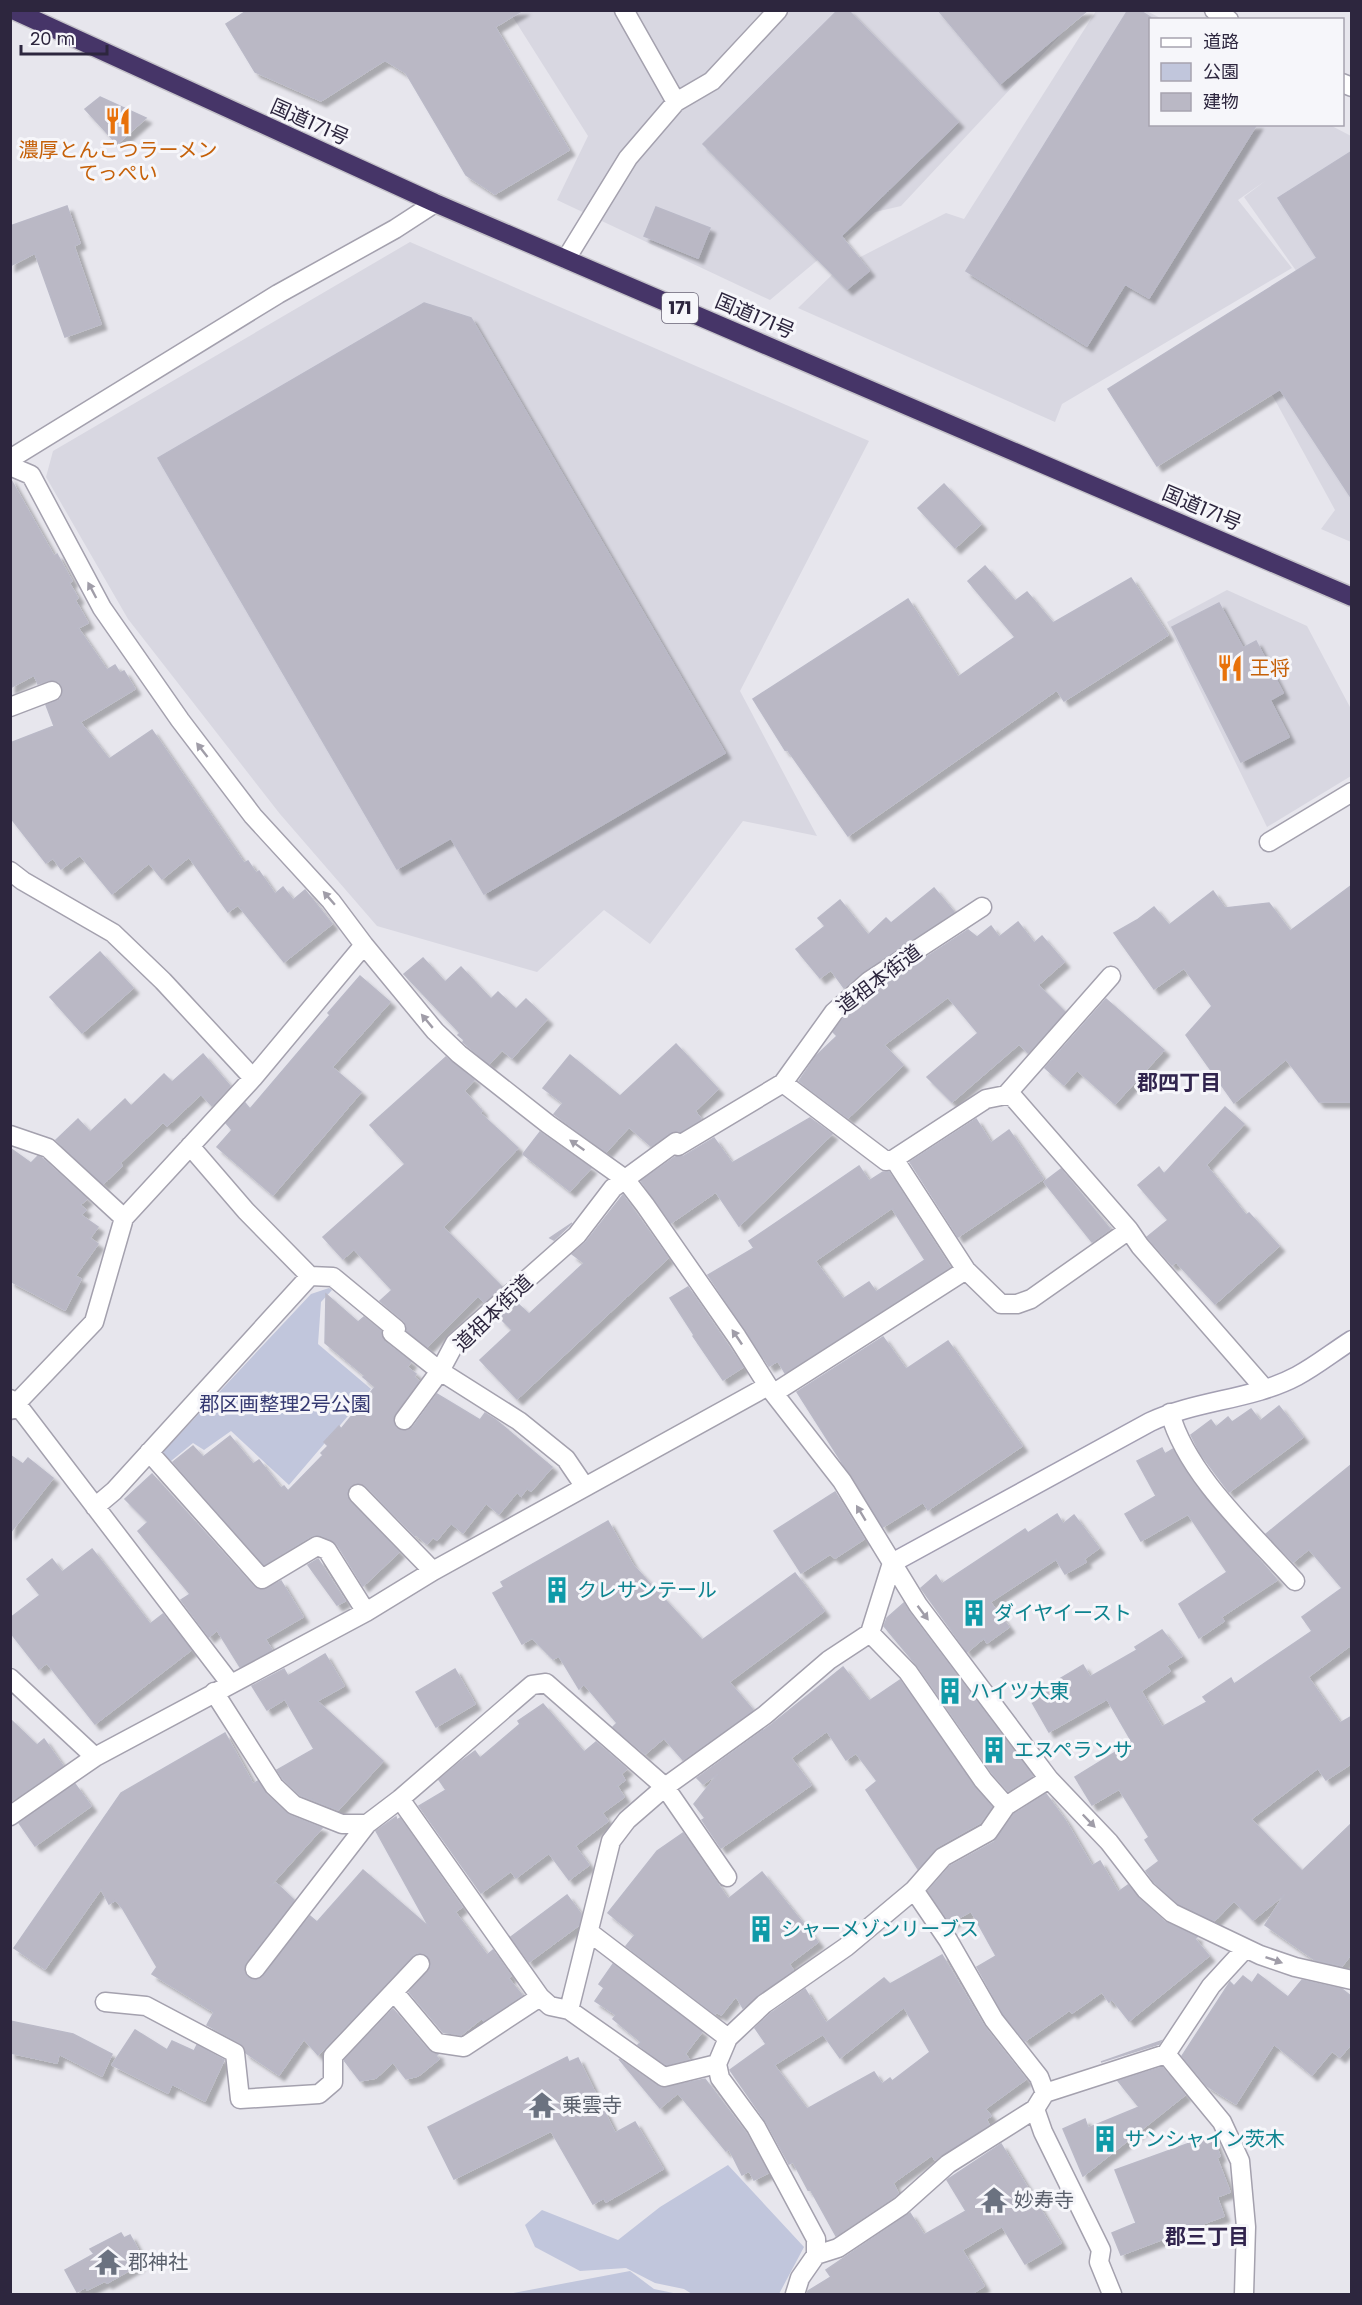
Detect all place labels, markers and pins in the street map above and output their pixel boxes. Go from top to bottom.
restaurant icon: 濃厚とんこつラーメン てっぺい [103,106,133,136]
place label: 濃厚とんこつラーメン てっぺい [18,136,218,187]
restaurant icon: 王将 [1215,653,1245,683]
place label: 王将 [1250,654,1290,682]
building icon: クレサンテール [542,1575,572,1605]
place label: クレサンテール [577,1576,717,1604]
building icon: ダイヤイースト [959,1598,989,1628]
place label: ダイヤイースト [994,1599,1132,1627]
building icon: ハイツ大東 [935,1676,965,1706]
place label: ハイツ大東 [970,1677,1070,1705]
building icon: エスペランサ [979,1735,1009,1765]
place label: エスペランサ [1014,1736,1133,1764]
building icon: シャーメゾンリーブス [746,1914,776,1944]
place label: シャーメゾンリーブス [781,1915,979,1943]
temple icon: 乗雲寺 [527,2090,557,2120]
place label: 乗雲寺 [562,2091,622,2119]
building icon: サンシャイン茨木 [1090,2124,1120,2154]
place label: サンシャイン茨木 [1125,2125,1285,2153]
temple icon: 妙寿寺 [979,2185,1009,2215]
place label: 妙寿寺 [1014,2186,1074,2214]
temple icon: 郡神社 [93,2247,123,2277]
place label: 郡神社 [128,2248,188,2276]

